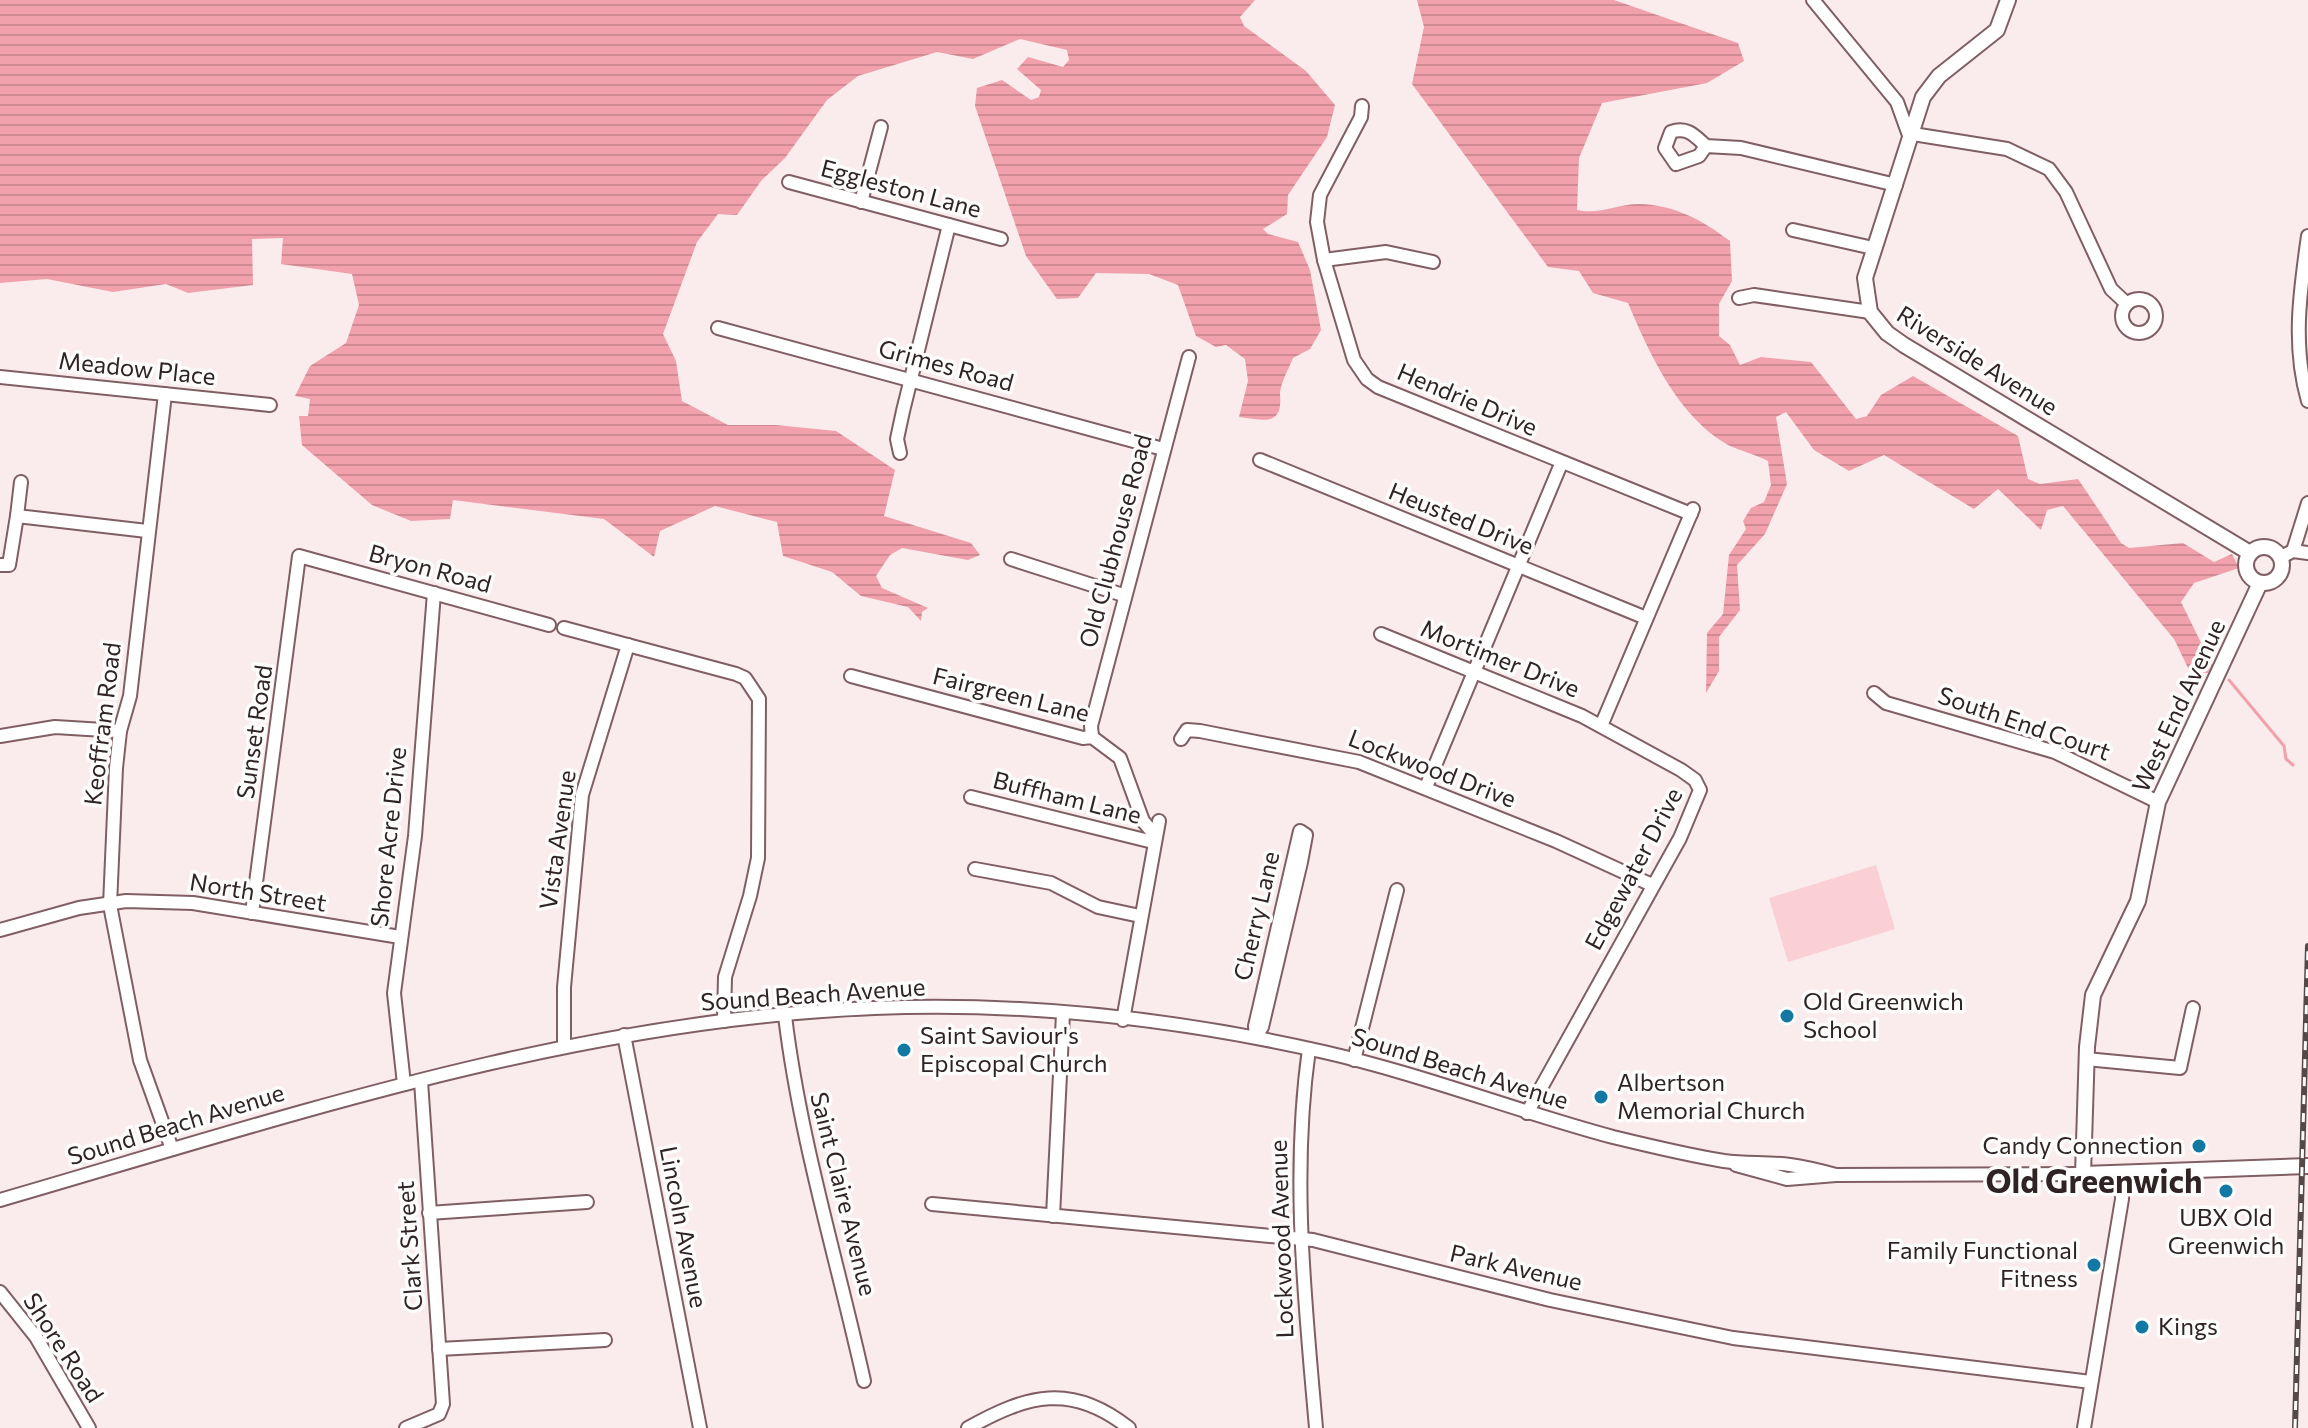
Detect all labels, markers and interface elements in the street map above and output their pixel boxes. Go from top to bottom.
street label: Eggleston Lane [818,152,985,223]
street label: Riverside Avenue [1892,299,2064,421]
street label: Grimes Road [876,333,1017,396]
street label: Meadow Place [57,345,217,390]
street label: Hendrie Drive [1393,356,1542,441]
street label: Old Clubhouse Road [1072,431,1157,651]
street label: Heusted Drive [1385,475,1538,560]
street label: Bryon Road [366,537,495,598]
street label: Mortimer Drive [1417,613,1584,703]
street label: West End Avenue [2125,614,2230,796]
street label: Keoffram Road [77,641,126,807]
street label: Fairgreen Lane [930,660,1093,727]
street label: Sunset Road [230,663,277,801]
street label: South End Court [1935,680,2114,766]
street label: Lockwood Drive [1345,722,1520,813]
street label: Shore Acre Drive [364,745,411,928]
street label: Buffham Lane [990,764,1145,829]
street label: Vista Avenue [532,768,581,911]
street label: Edgewater Drive [1578,782,1688,954]
street label: Cherry Lane [1227,848,1284,983]
street label: North Street [188,866,329,917]
street label: Sound Beach Avenue [700,971,926,1016]
place label: Old Greenwich School [1803,986,1964,1043]
marker: Old Greenwich School [1778,1007,1796,1025]
place label: Saint Saviour's Episcopal Church [920,1020,1108,1077]
street label: Sound Beach Avenue [1349,1021,1572,1114]
marker: Saint Saviour's Episcopal Church [895,1041,913,1059]
place label: Albertson Memorial Church [1617,1067,1805,1124]
street label: Sound Beach Avenue [64,1077,287,1170]
marker: Albertson Memorial Church [1592,1088,1610,1106]
street label: Saint Claire Avenue [805,1089,884,1298]
place label: Candy Connection [1982,1130,2183,1159]
marker: Candy Connection [2190,1137,2208,1155]
street label: Lockwood Avenue [1263,1139,1298,1339]
street label: Lincoln Avenue [655,1143,714,1310]
district label: Old Greenwich [1986,1160,2202,1200]
street label: Clark Street [389,1180,428,1312]
marker: UBX Old Greenwich [2217,1182,2235,1200]
place label: UBX Old Greenwich [2168,1202,2284,1259]
place label: Family Functional Fitness [1887,1235,2078,1292]
street label: Park Avenue [1447,1237,1585,1296]
marker: Family Functional Fitness [2085,1256,2103,1274]
street label: Shore Road [18,1287,110,1407]
place label: Kings [2158,1311,2218,1340]
marker: Kings [2133,1318,2151,1336]

